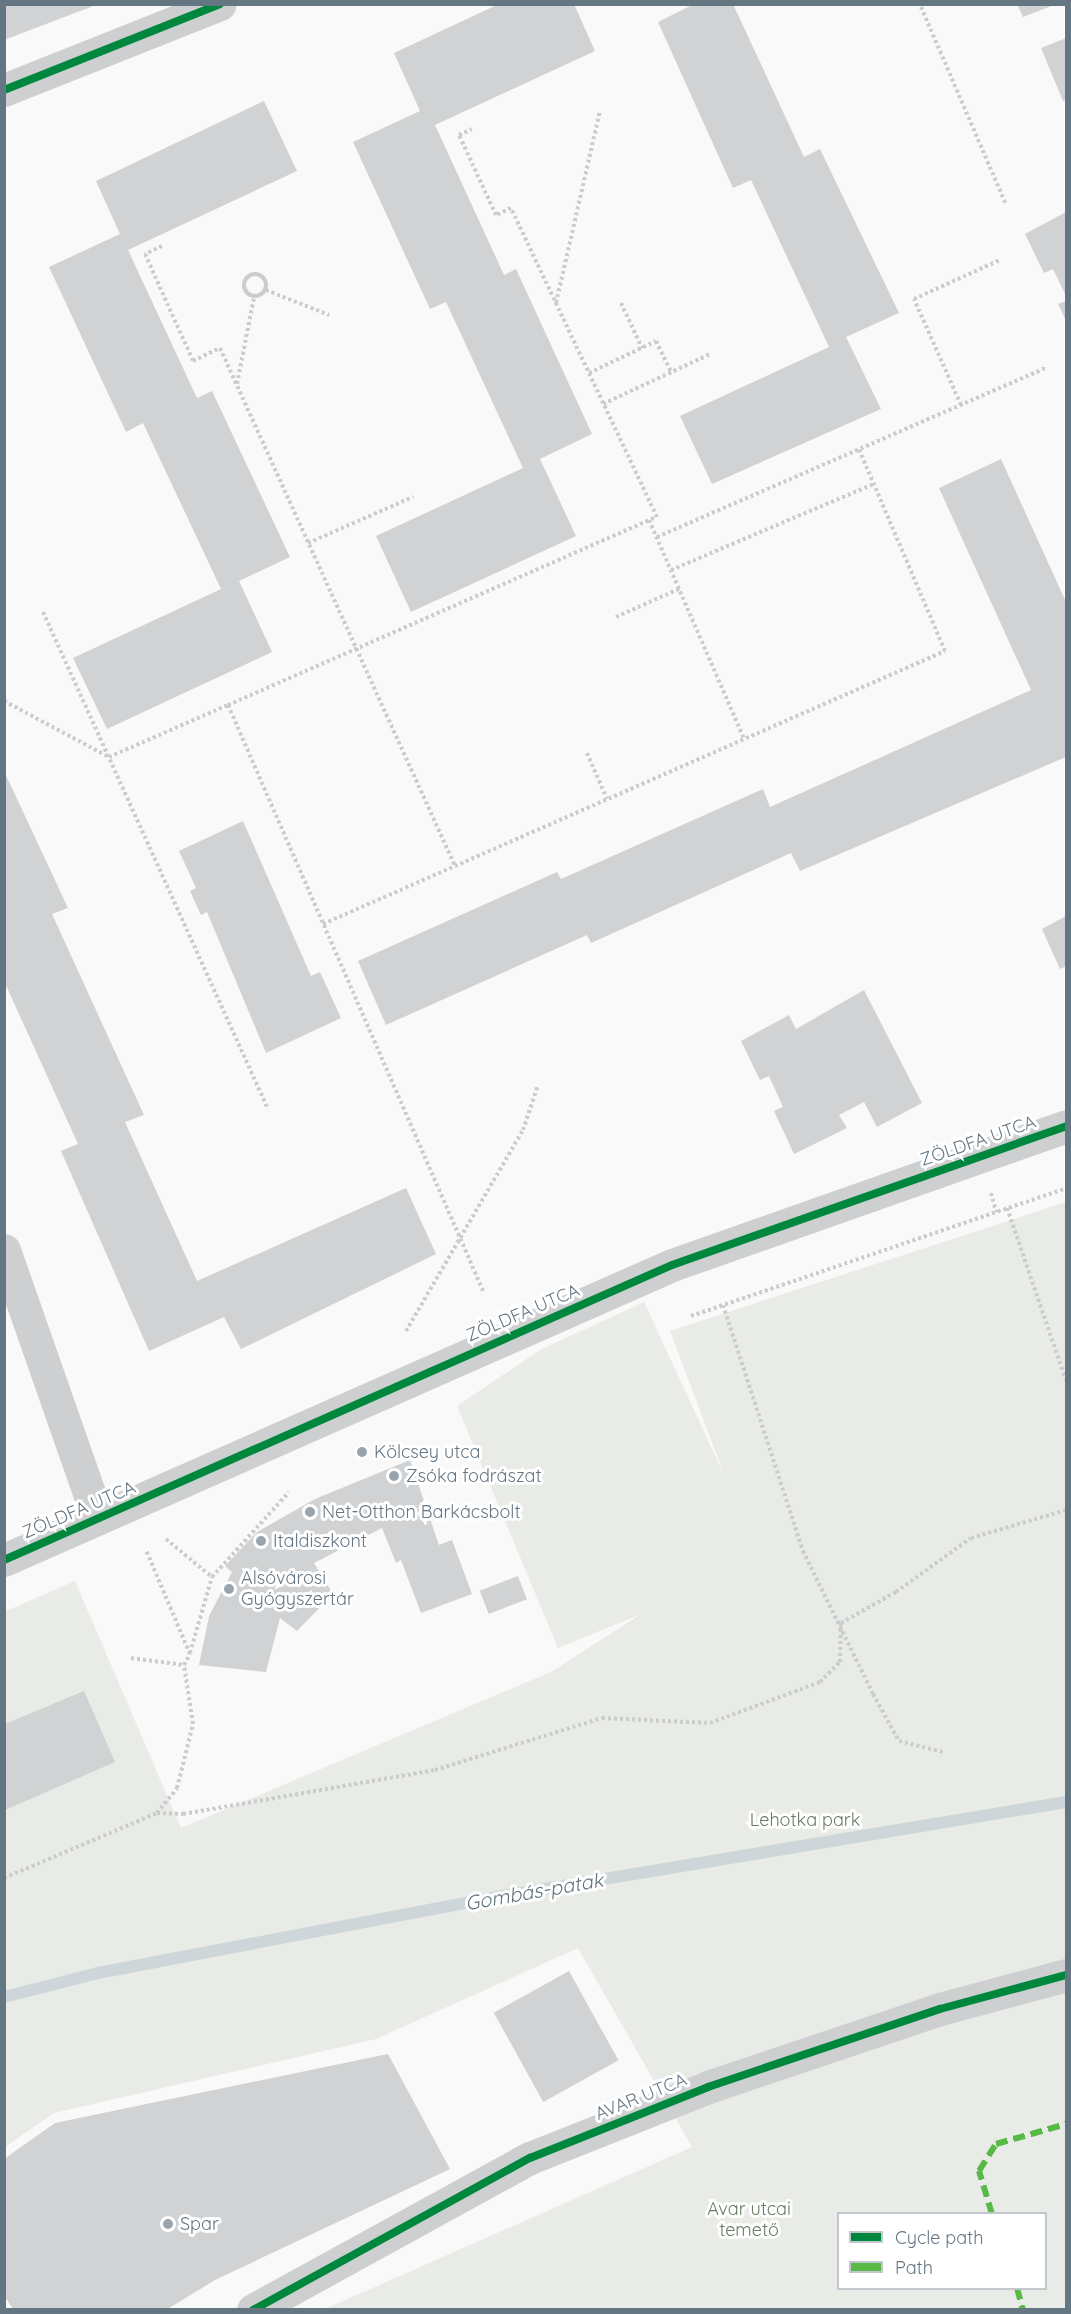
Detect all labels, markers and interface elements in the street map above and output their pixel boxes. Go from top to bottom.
street label: ZÖLDFA UTCA [917,1111,1039,1171]
street label: ZÖLDFA UTCA [463,1279,583,1347]
place label: Kölcsey utca [374,1441,480,1463]
marker: Kölcsey utca [355,1445,369,1459]
place label: Zsóka fodrászat [406,1465,542,1487]
marker: Zsóka fodrászat [387,1469,401,1483]
street label: ZÖLDFA UTCA [19,1476,139,1544]
place label: Net-Otthon Barkácsbolt [322,1501,521,1523]
marker: Net-Otthon Barkácsbolt [303,1505,317,1519]
place label: Italdiszkont [273,1530,367,1552]
marker: Italdiszkont [254,1534,268,1548]
place label: Alsóvárosi Gyógyszertár [241,1568,354,1610]
marker: Alsóvárosi Gyógyszertár [222,1582,236,1596]
park label: Lehotka park [750,1809,860,1831]
water label: Gombás-patak [463,1867,605,1915]
street label: AVAR UTCA [592,2069,690,2125]
park label: Avar utcai temető [707,2199,791,2242]
legend [837,2212,1047,2290]
place label: Spar [180,2213,219,2235]
marker: Spar [161,2217,175,2231]
text: Cycle path [895,2226,983,2249]
text: Path [895,2256,933,2279]

